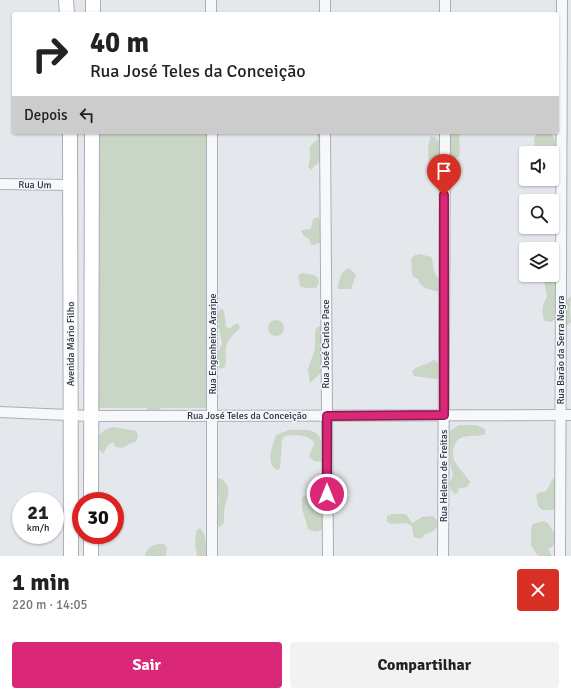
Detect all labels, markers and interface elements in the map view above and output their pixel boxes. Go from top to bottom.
text: 40 m [90,26,149,60]
icon: right [24,28,76,80]
text: Rua José Teles da Conceição [90,60,306,82]
icon: left [76,104,98,126]
text: Depois [24,106,68,124]
map controls [519,146,559,282]
button: sound [519,146,559,186]
pin [427,154,461,195]
icon: arrive [433,160,455,182]
street label: Rua Um [18,179,52,191]
button: search [519,194,559,234]
button: layers [519,242,559,282]
street label: Rua Engenheiro Araripe [207,293,219,395]
street label: Rua Barão da Serra Negra [555,295,567,405]
street label: Rua José Carlos Pace [320,299,332,389]
street label: Avenida Mário Filho [65,302,77,386]
street label: Rua José Teles da Conceição [187,410,307,422]
street label: Rua Heleno de Freitas [438,429,450,522]
position arrow [306,473,348,515]
speed limit sign: 30 [72,492,124,544]
text: 21 [27,500,49,525]
text: km/h [27,522,49,534]
text: 1 min [12,567,70,597]
button: close [517,569,559,611]
text: 220 m · 14:05 [12,597,88,613]
button: Sair [12,642,282,688]
button: Compartilhar [290,642,559,688]

